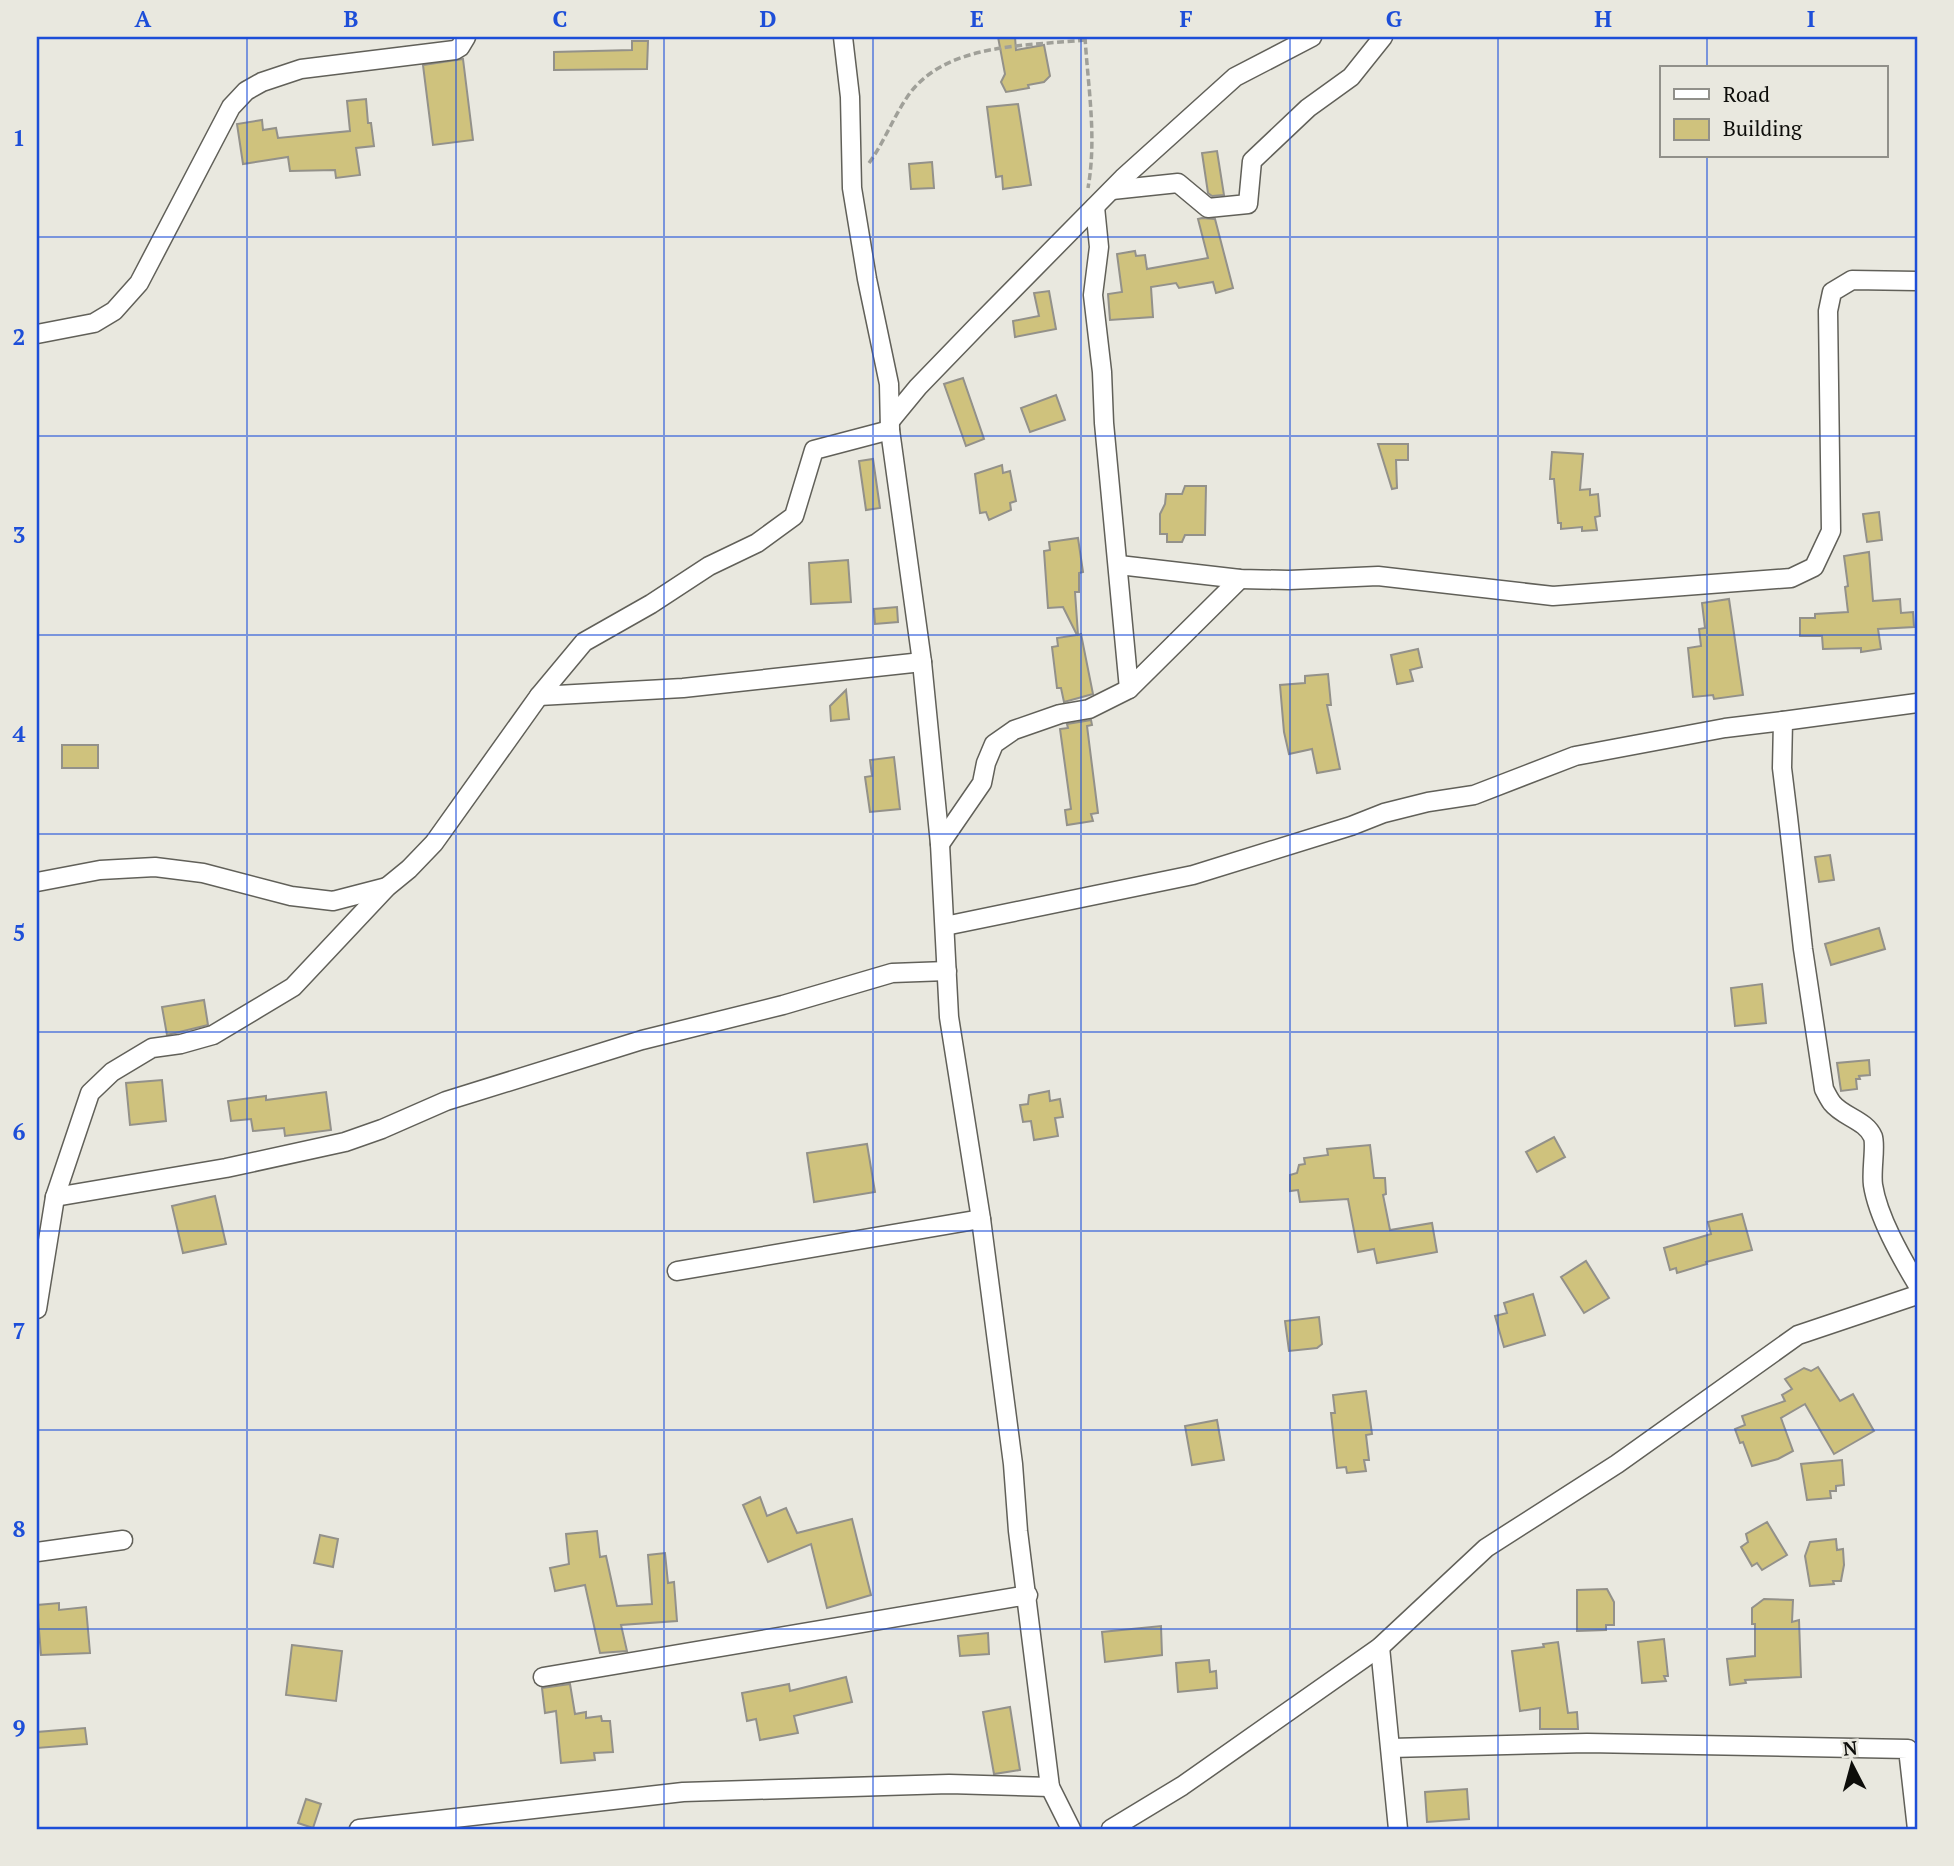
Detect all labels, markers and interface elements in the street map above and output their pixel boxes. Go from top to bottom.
text: A [135,3,152,34]
text: B [344,3,359,34]
text: C [553,3,568,34]
text: D [760,3,777,34]
text: E [970,3,984,34]
text: F [1179,3,1193,34]
text: G [1386,3,1403,34]
text: H [1594,3,1612,34]
text: I [1807,3,1815,34]
legend [1660,66,1888,158]
text: Road [1723,80,1770,108]
text: Building [1723,114,1803,142]
text: 1 [13,122,26,153]
text: 2 [13,321,26,352]
text: 3 [13,519,26,550]
text: 4 [13,718,26,749]
text: 5 [13,917,26,948]
text: 6 [13,1116,26,1147]
text: 7 [13,1315,26,1346]
text: 8 [13,1513,26,1544]
text: 9 [13,1712,26,1743]
north arrow [1818,1730,1888,1800]
text: N [1842,1734,1859,1761]

